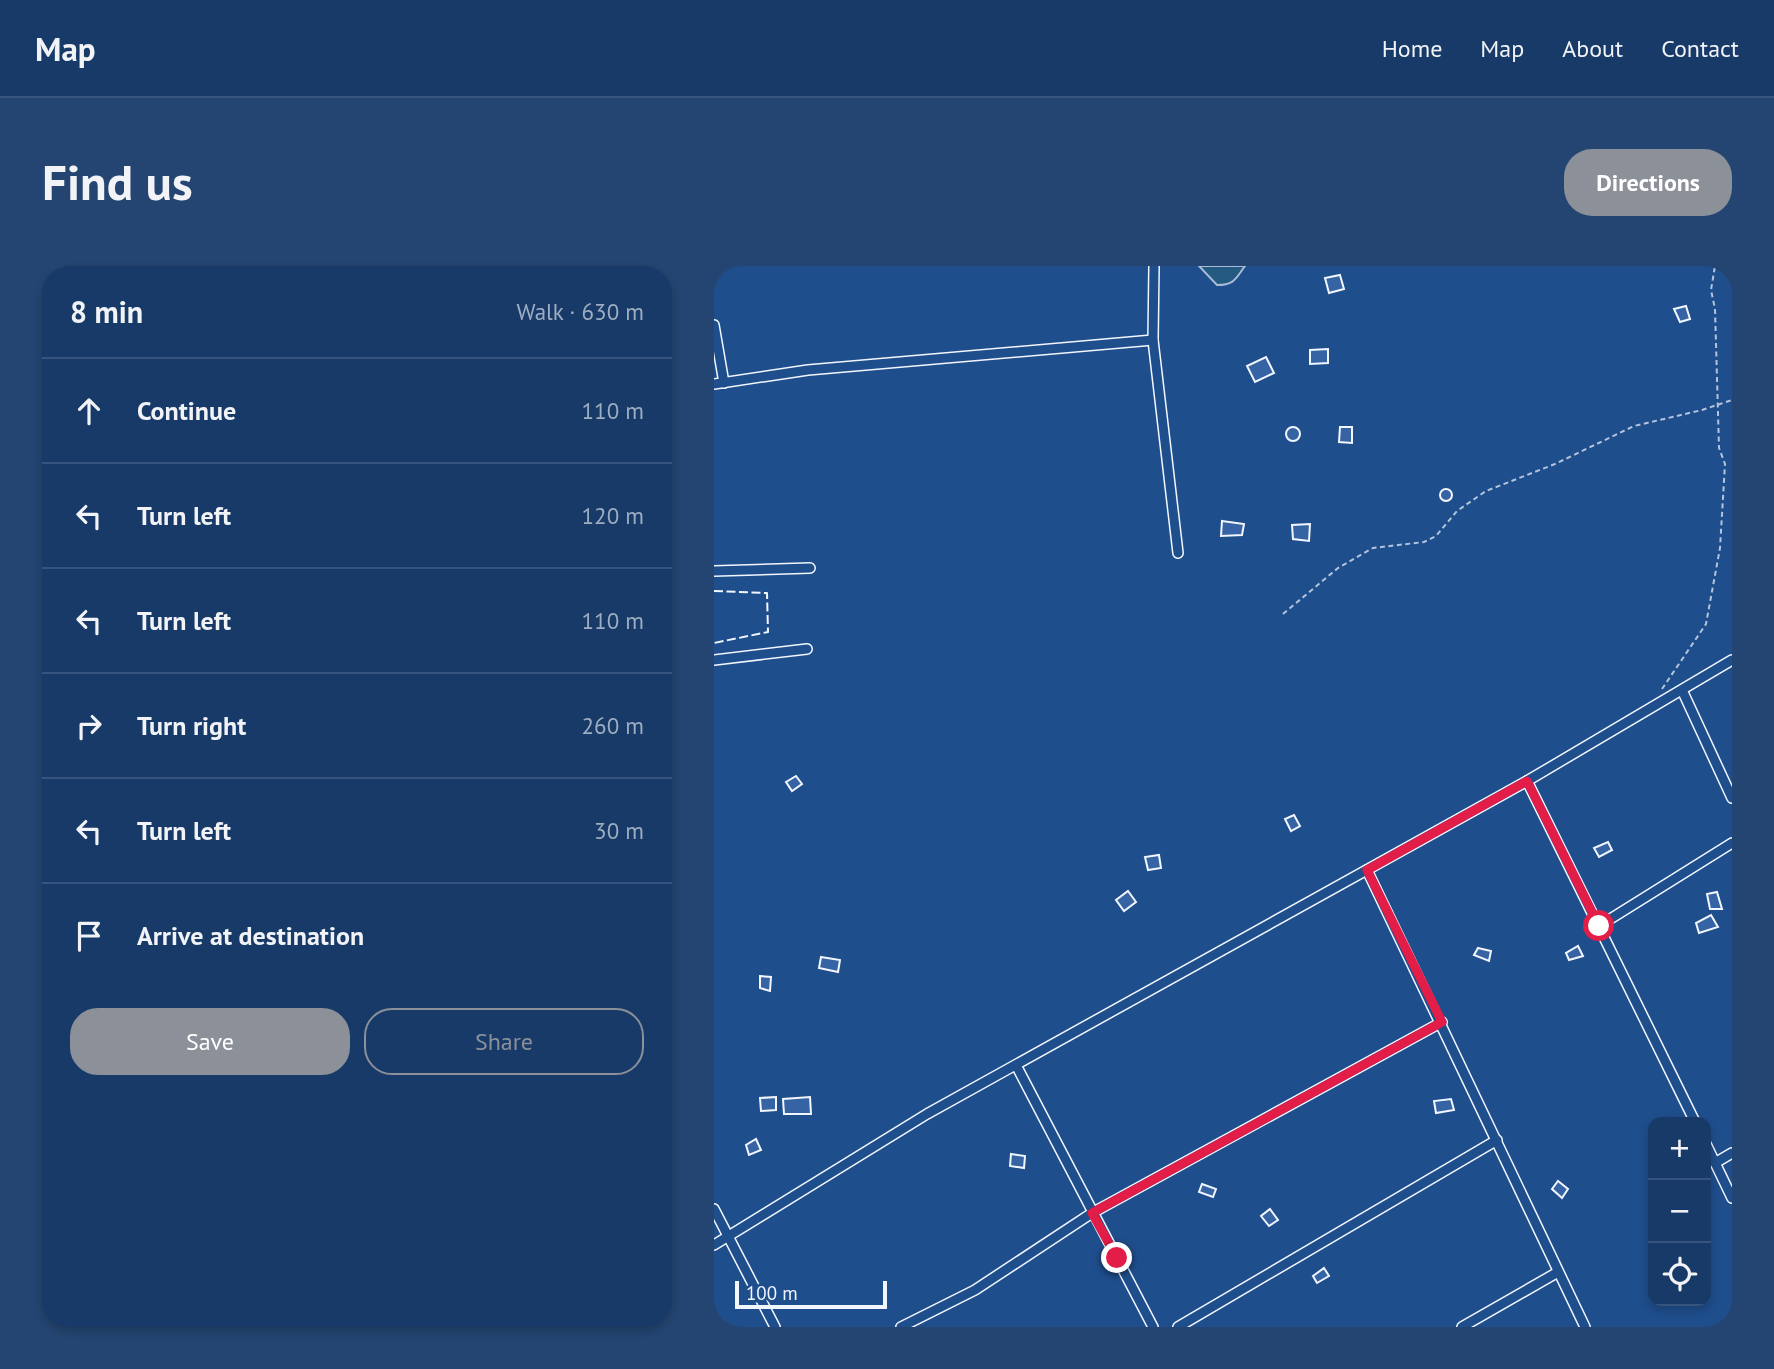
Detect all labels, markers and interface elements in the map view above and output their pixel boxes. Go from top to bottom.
text: Map [35,27,96,70]
text: Home [1382,33,1442,64]
text: Map [1480,33,1524,64]
text: About [1562,33,1623,64]
text: Contact [1661,33,1739,64]
button: Directions [1564,149,1732,216]
text: Find us [42,150,193,214]
text: 8 min [70,292,143,331]
text: Walk · 630 m [517,297,644,326]
icon: ahead [70,392,108,430]
text: Continue [137,394,236,427]
text: 110 m [582,396,644,425]
icon: left [70,497,108,535]
text: Turn left [137,499,231,532]
text: 120 m [582,501,644,530]
icon: left [70,602,108,640]
text: Turn left [137,604,231,637]
text: 110 m [582,606,644,635]
icon: right [70,707,108,745]
text: Turn right [137,709,246,742]
text: 260 m [582,711,644,740]
icon: left [70,812,108,850]
text: Turn left [137,814,231,847]
text: 30 m [594,816,644,845]
route start [1583,910,1614,941]
icon: arrive [70,917,108,955]
text: Arrive at destination [137,919,364,952]
button: Save [70,1008,350,1075]
button: Share [364,1008,644,1075]
map controls [1648,1117,1711,1306]
button: + [1648,1117,1711,1180]
button: − [1648,1180,1711,1243]
route end [1101,1242,1132,1273]
button: locate [1648,1243,1711,1306]
scale bar [735,1278,887,1310]
text: 100 m [746,1281,798,1305]

